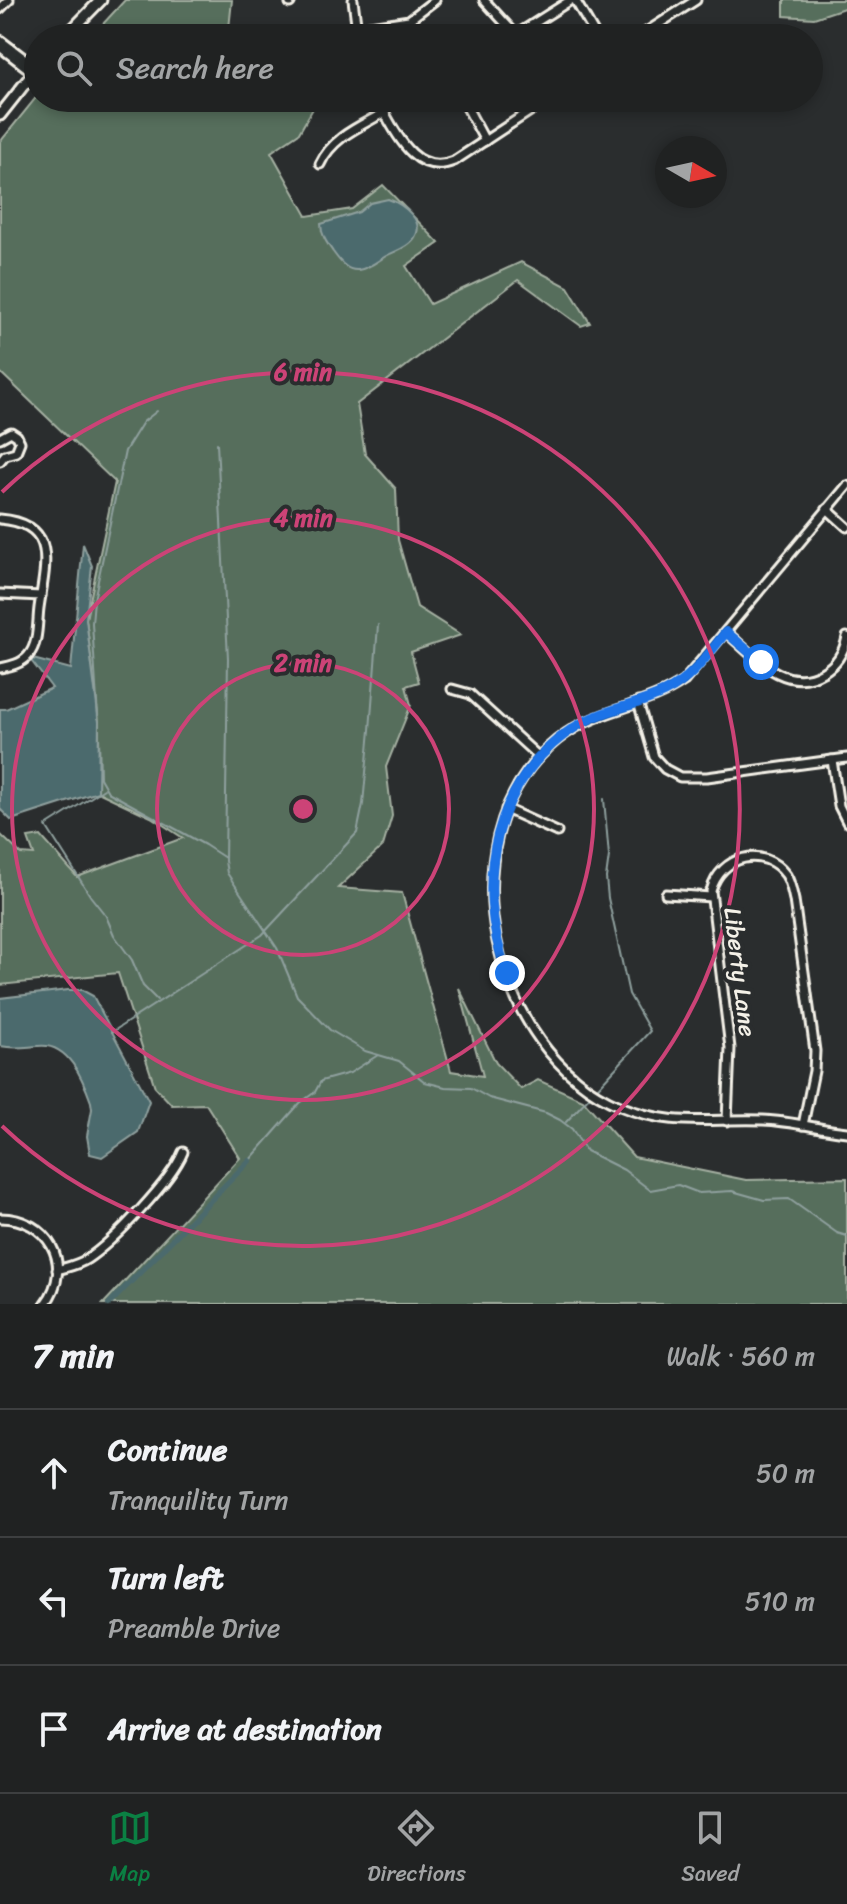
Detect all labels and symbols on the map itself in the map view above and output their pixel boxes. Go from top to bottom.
north arrow [655,136,727,208]
text: 6 min [273,351,332,393]
text: 4 min [273,497,333,539]
text: 2 min [273,642,332,684]
route start [743,644,779,680]
centre of rings [289,795,317,823]
street label: Liberty Lane [711,905,769,1039]
route end [489,955,525,991]

